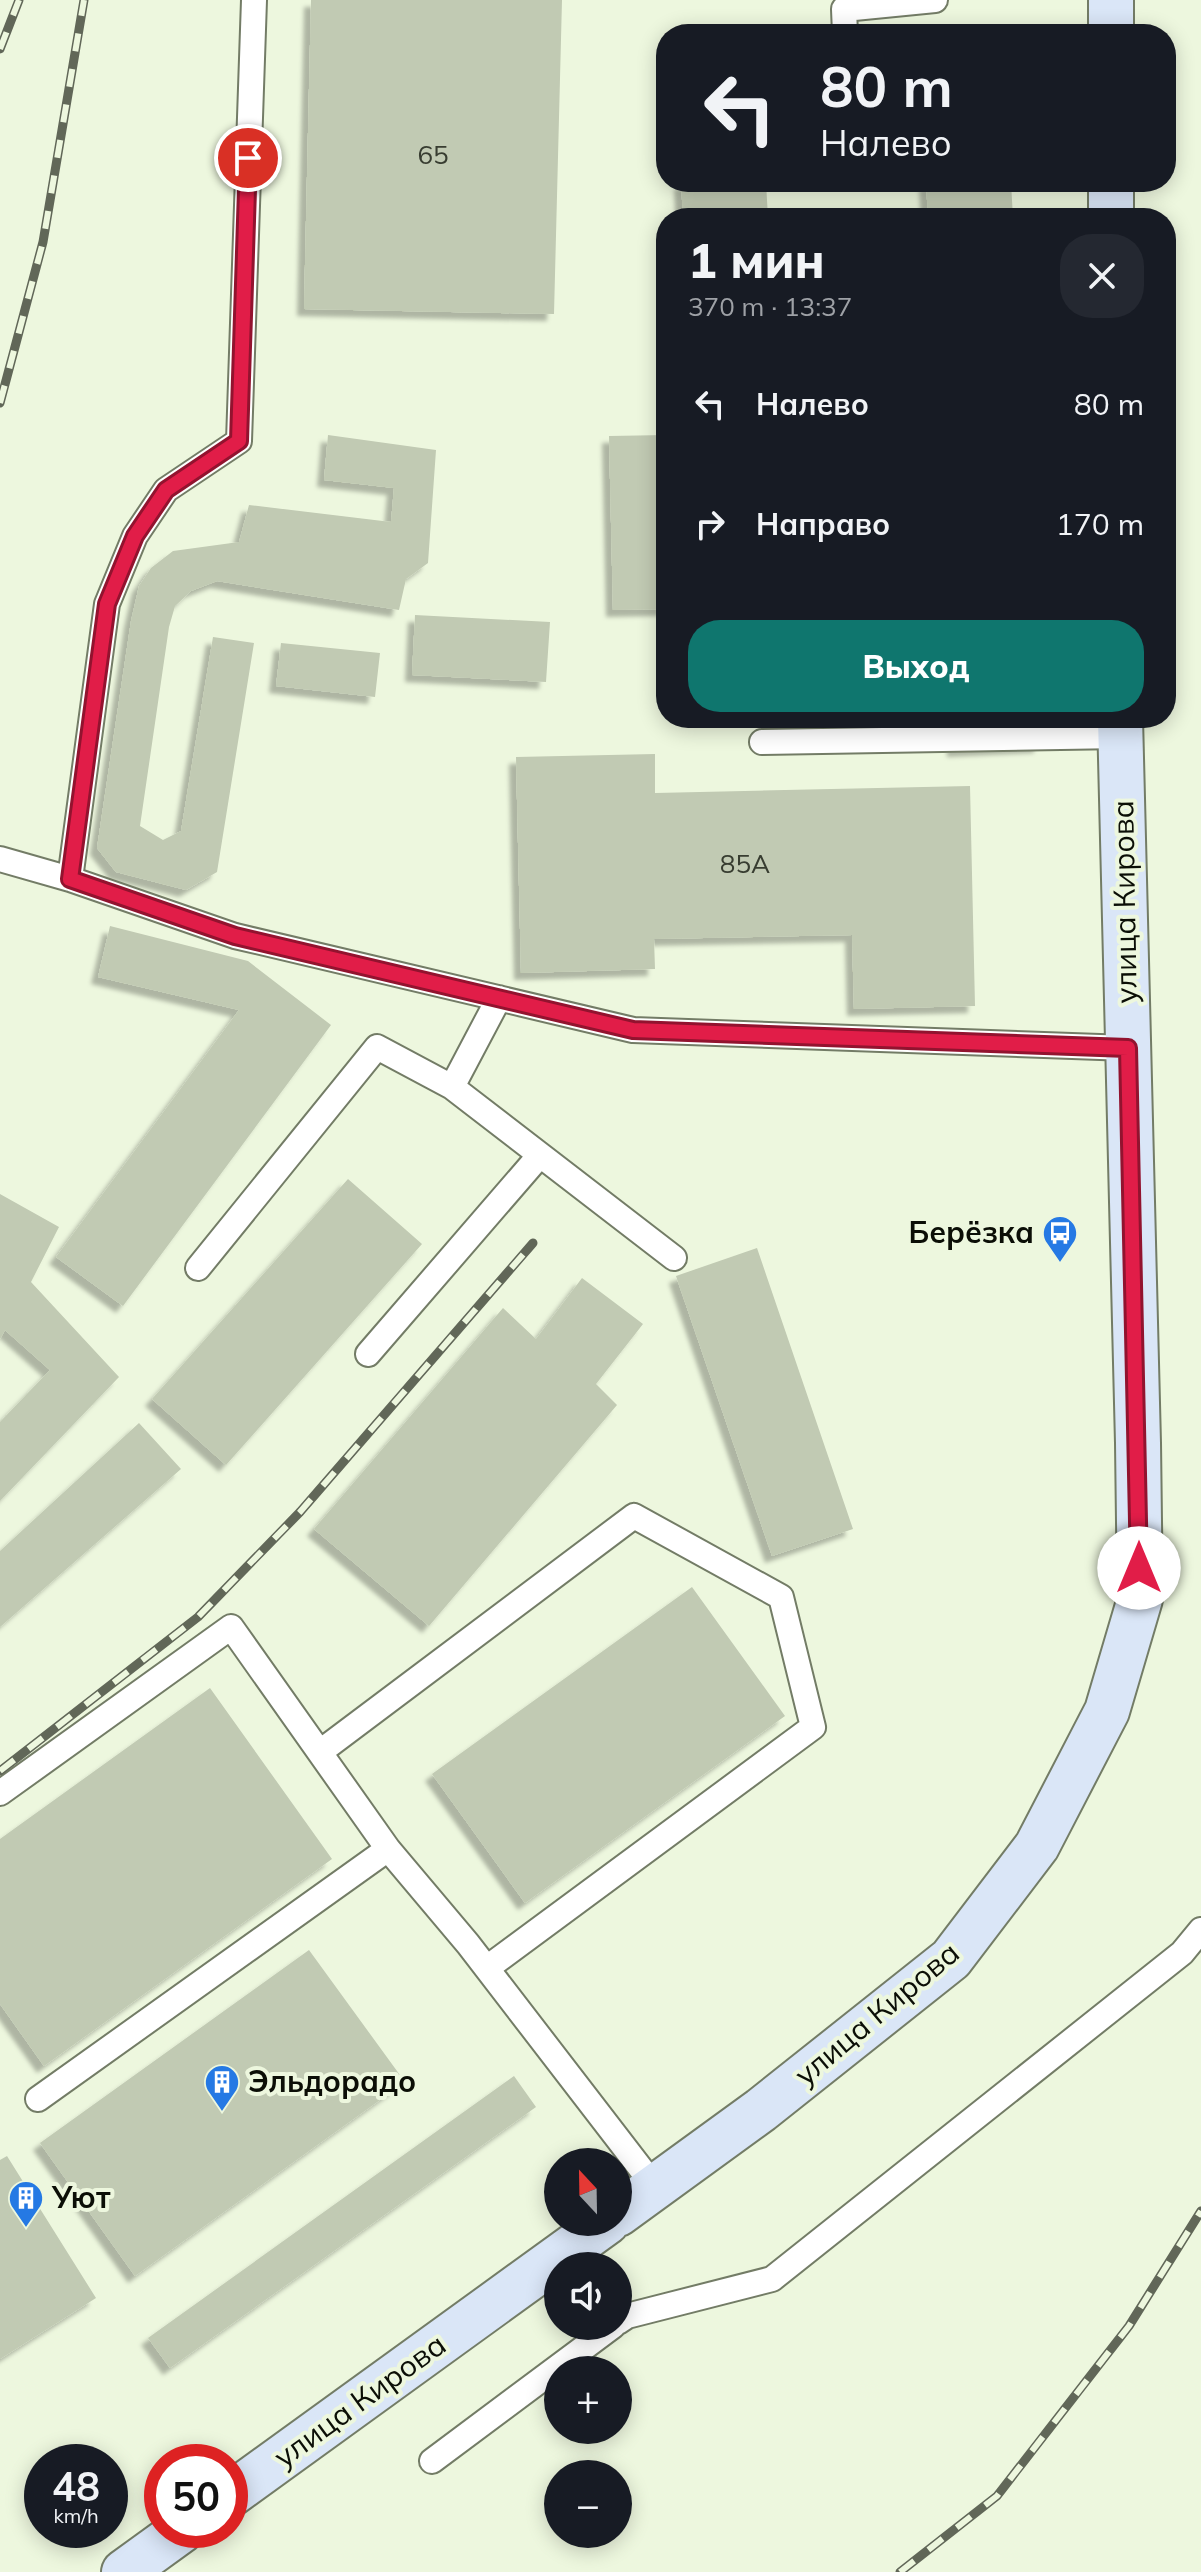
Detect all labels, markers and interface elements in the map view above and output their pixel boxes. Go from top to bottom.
text: 80 m [820,51,953,121]
icon: left [688,56,792,160]
text: Налево [820,120,952,165]
pin [214,124,282,192]
icon: arrive [226,136,270,180]
house number: 65 [417,138,449,171]
text: 1 мин [688,230,825,290]
button: close [1060,234,1144,318]
text: 370 m · 13:37 [688,290,852,323]
icon: left [688,382,732,426]
text: Налево [756,385,869,423]
text: 80 m [1074,385,1144,423]
icon: right [688,502,732,546]
text: Направо [756,505,890,543]
text: 170 m [1056,505,1144,543]
button: Выход [688,620,1144,712]
street label: улица Кирова [1103,800,1145,1004]
house number: 85А [720,847,770,880]
place label: Берёзка [909,1213,1034,1251]
bus stop icon: Берёзка [1041,1214,1079,1264]
position arrow [1097,1526,1181,1610]
street label: улица Кирова [786,1933,967,2093]
place label: Эльдорадо [248,2062,416,2100]
building icon: Эльдорадо [203,2063,241,2113]
north arrow [544,2148,632,2236]
map controls [544,2148,632,2548]
place label: Уют [51,2178,111,2216]
building icon: Уют [7,2179,45,2229]
button: sound [544,2252,632,2340]
street label: улица Кирова [266,2325,453,2475]
button: + [544,2356,632,2444]
speed limit sign: 50 [144,2444,248,2548]
button: − [544,2460,632,2548]
text: 48 [52,2461,100,2511]
text: km/h [53,2503,99,2528]

